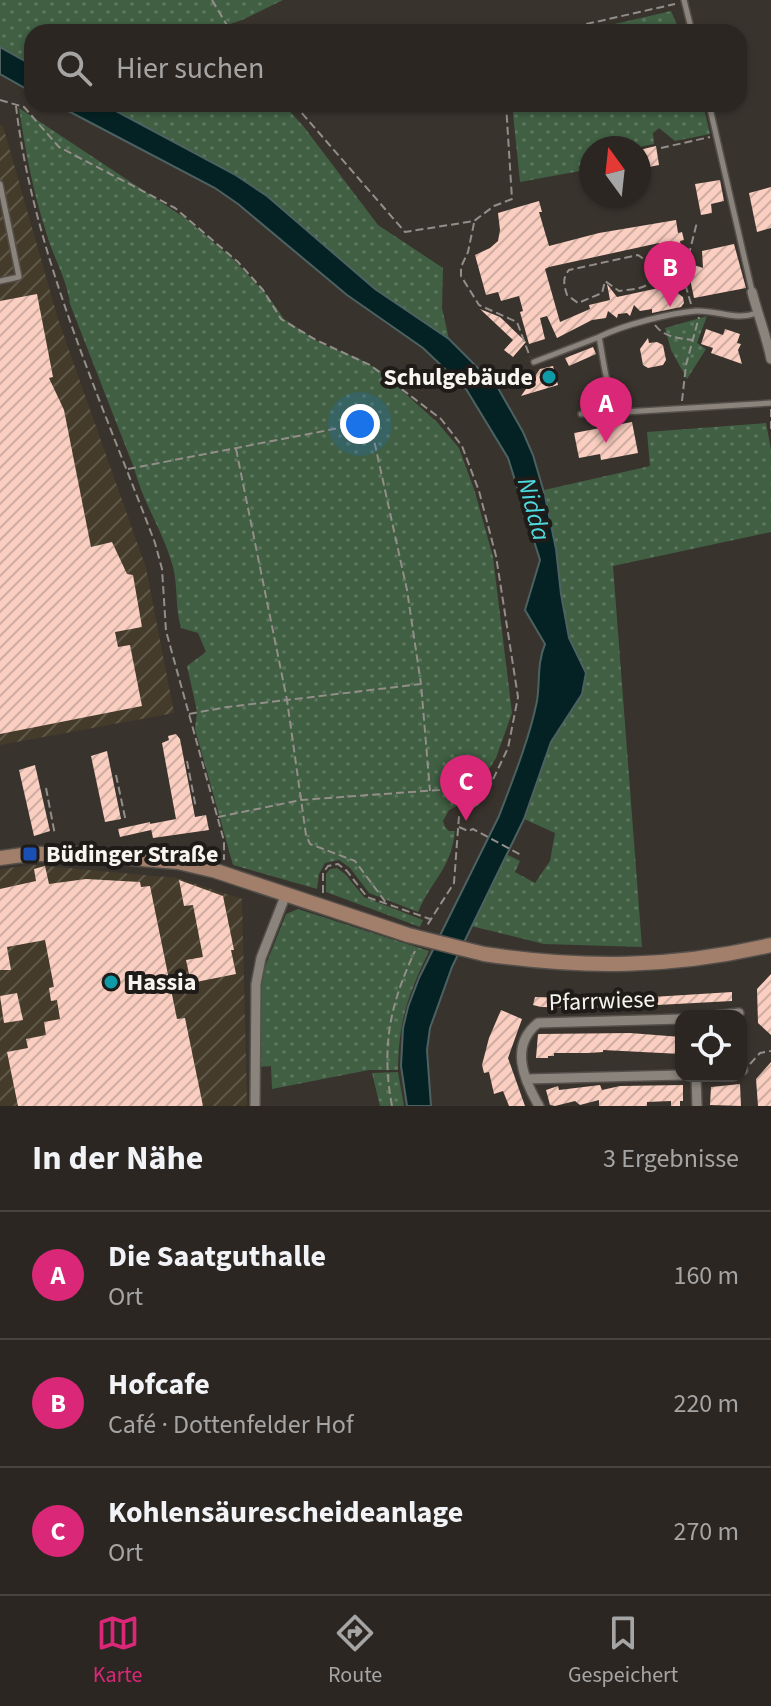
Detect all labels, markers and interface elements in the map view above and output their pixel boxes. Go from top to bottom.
search box [24,24,747,112]
icon: search [52,46,96,90]
text: Hier suchen [116,47,264,90]
north arrow [579,136,651,208]
pin: B [644,241,696,307]
place label: Schulgebäude [383,360,533,395]
marker: Schulgebäude [540,368,558,386]
pin: A [580,377,632,443]
your location [340,404,380,444]
water label: Nidda [508,473,560,545]
pin: C [440,755,492,821]
place label: Büdinger Straße [46,837,218,872]
marker: Büdinger Straße [21,845,39,863]
place label: Hassia [127,965,196,1000]
marker: Hassia [102,973,120,991]
street label: Pfarrwiese [548,982,656,1020]
map controls [675,1010,747,1082]
button: locate [675,1010,747,1082]
text: In der Nähe [32,1134,203,1183]
text: 3 Ergebnisse [603,1140,739,1177]
text: Die Saatguthalle [108,1235,326,1278]
text: A [51,1257,65,1294]
text: 160 m [673,1257,739,1294]
text: Ort [108,1278,143,1315]
text: Hofcafe [108,1363,210,1406]
text: B [50,1385,66,1422]
text: 220 m [673,1385,739,1422]
text: Café · Dottenfelder Hof [108,1406,354,1443]
text: Kohlensäurescheideanlage [108,1491,463,1534]
text: C [50,1513,66,1550]
text: 270 m [673,1513,739,1550]
text: Ort [108,1534,143,1571]
tab: Karte [93,1611,142,1691]
tab: Route [328,1611,382,1691]
tab: Gespeichert [568,1611,678,1691]

